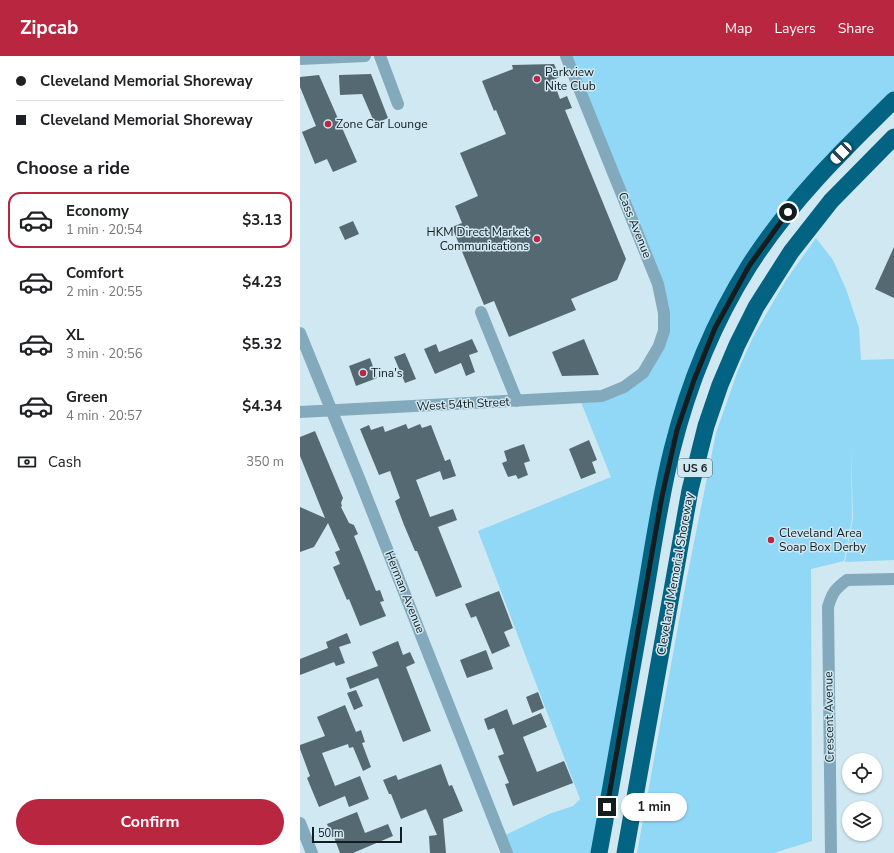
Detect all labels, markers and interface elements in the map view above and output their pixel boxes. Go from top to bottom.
text: Zipcab [20,15,78,41]
text: Map [725,19,752,38]
text: Layers [774,19,816,38]
text: Share [838,19,874,38]
place label: Parkview Nite Club [545,64,596,94]
text: Cleveland Memorial Shoreway [40,71,253,91]
marker: Parkview Nite Club [532,74,542,84]
text: Cleveland Memorial Shoreway [40,110,253,130]
place label: Zone Car Lounge [336,116,428,132]
marker: Zone Car Lounge [323,119,333,129]
car [828,140,854,166]
text: Choose a ride [16,156,130,180]
street label: Cass Avenue [615,190,655,260]
text: Economy [66,201,129,221]
icon: car [18,202,54,238]
route start [779,203,797,221]
text: $3.13 [242,210,282,230]
text: 1 min · 20:54 [66,221,142,239]
place label: HKM Direct Market Communications [427,224,530,254]
marker: HKM Direct Market Communications [532,234,542,244]
text: Comfort [66,263,123,283]
icon: car [18,264,54,300]
text: $4.23 [242,272,282,292]
text: 2 min · 20:55 [66,283,142,301]
text: XL [66,325,85,345]
icon: car [18,326,54,362]
text: $5.32 [242,334,282,354]
text: 3 min · 20:56 [66,345,142,363]
place label: Tina's [371,365,403,381]
marker: Tina's [358,368,368,378]
text: Green [66,387,108,407]
icon: car [18,388,54,424]
street label: West 54th Street [416,394,511,414]
text: $4.34 [242,396,282,416]
text: 4 min · 20:57 [66,407,142,425]
icon: cash [16,451,38,473]
text: Cash [48,452,82,472]
text: 350 m [246,453,284,471]
road number: US 6 [678,459,712,477]
street label: Cleveland Memorial Shoreway [653,491,697,656]
place label: Cleveland Area Soap Box Derby [779,525,867,555]
marker: Cleveland Area Soap Box Derby [766,535,776,545]
street label: Herman Avenue [381,549,429,635]
street label: Crescent Avenue [820,671,838,763]
map controls [842,753,882,841]
button: locate [842,753,882,793]
callout: 1 min [621,793,687,821]
route end [598,798,616,816]
text: 1 min [637,798,671,816]
button: Confirm [16,799,284,845]
button: layers [842,801,882,841]
scale bar [312,825,402,844]
text: 50 m [318,826,343,841]

